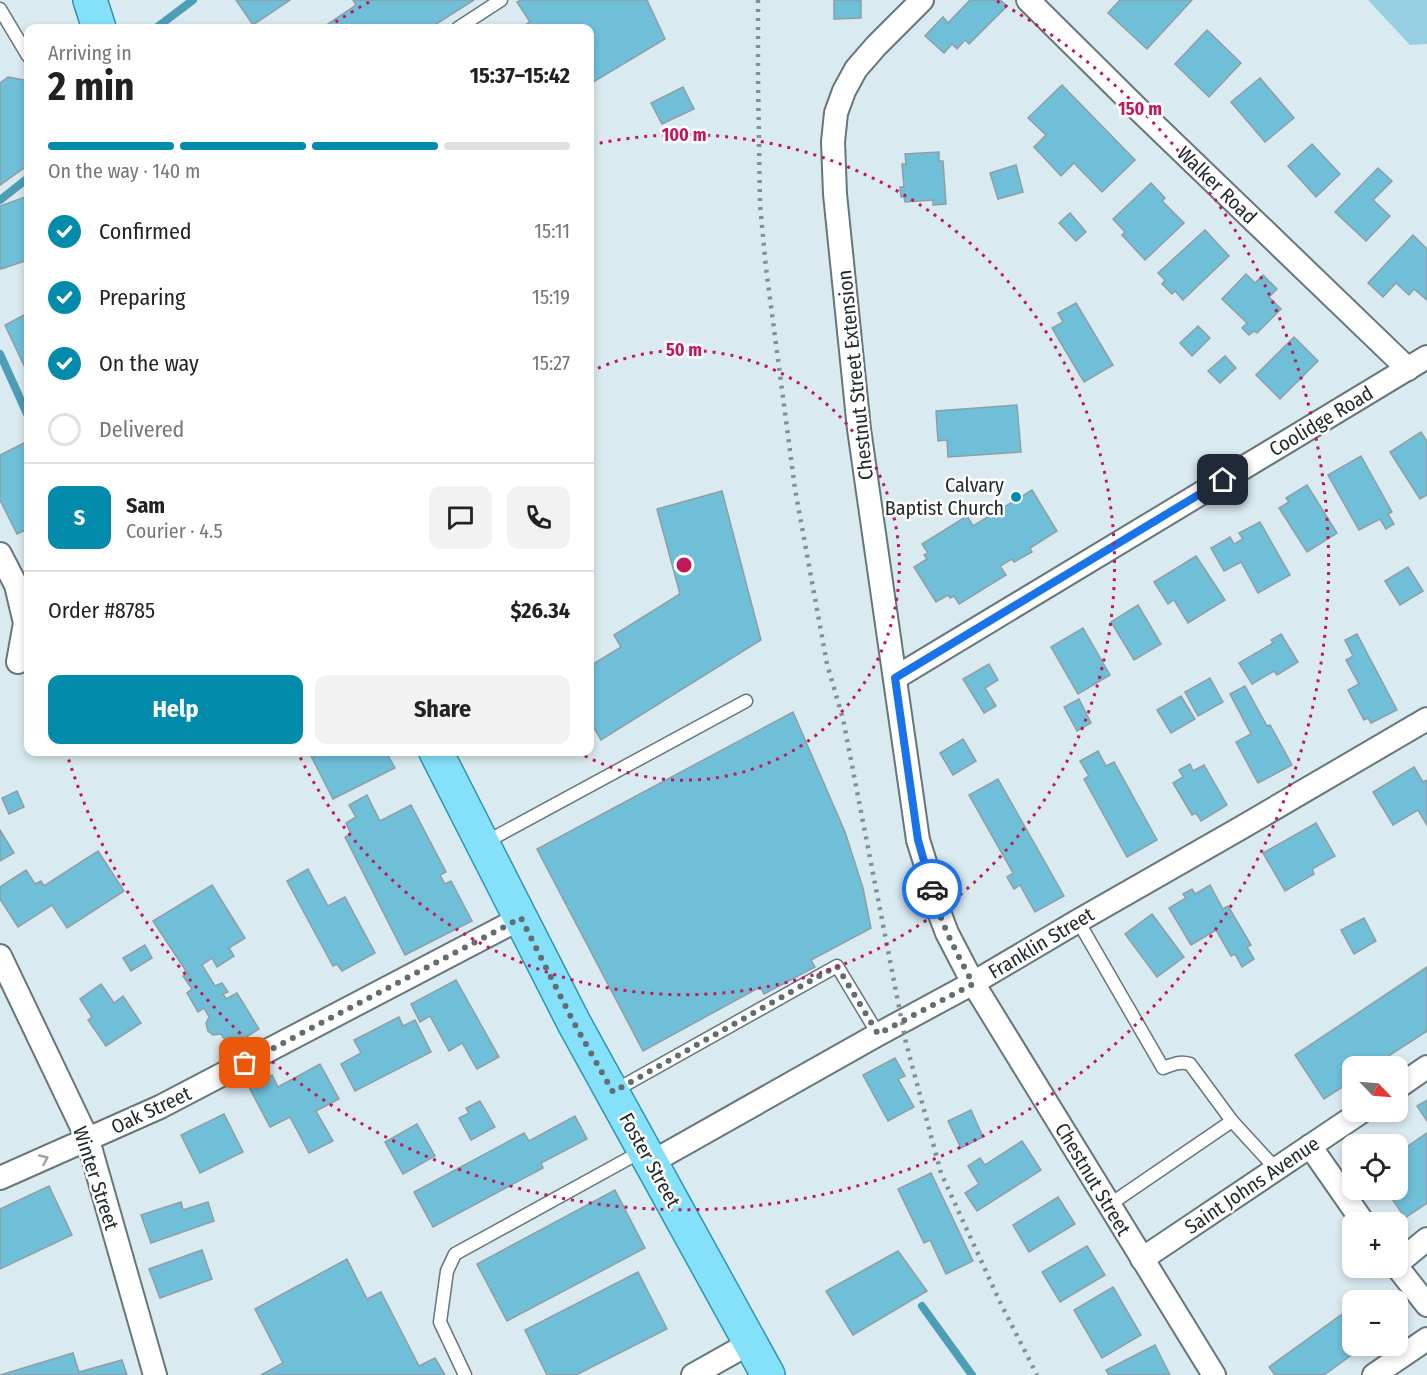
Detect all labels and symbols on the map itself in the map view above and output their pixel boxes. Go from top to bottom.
text: 150 m [1118,98,1162,120]
text: 100 m [662,124,706,146]
street label: Walker Road [1172,141,1262,229]
street label: Chestnut Street Extension [832,269,878,481]
text: 50 m [666,339,702,361]
street label: Coolidge Road [1265,381,1377,461]
pin [1197,454,1248,505]
place label: Calvary Baptist Church [885,473,1004,520]
marker: Calvary Baptist Church [1009,490,1023,504]
centre of rings [674,555,694,575]
courier [902,859,962,919]
street label: Franklin Street [984,902,1098,984]
pin [219,1037,270,1088]
north arrow [1342,1056,1408,1122]
street label: Oak Street [107,1081,195,1139]
street label: Foster Street [614,1109,686,1212]
street label: Chestnut Street [1050,1118,1136,1240]
street label: Winter Street [68,1123,124,1233]
street label: Saint Johns Avenue [1180,1131,1324,1239]
one-way arrow [37,1154,48,1166]

